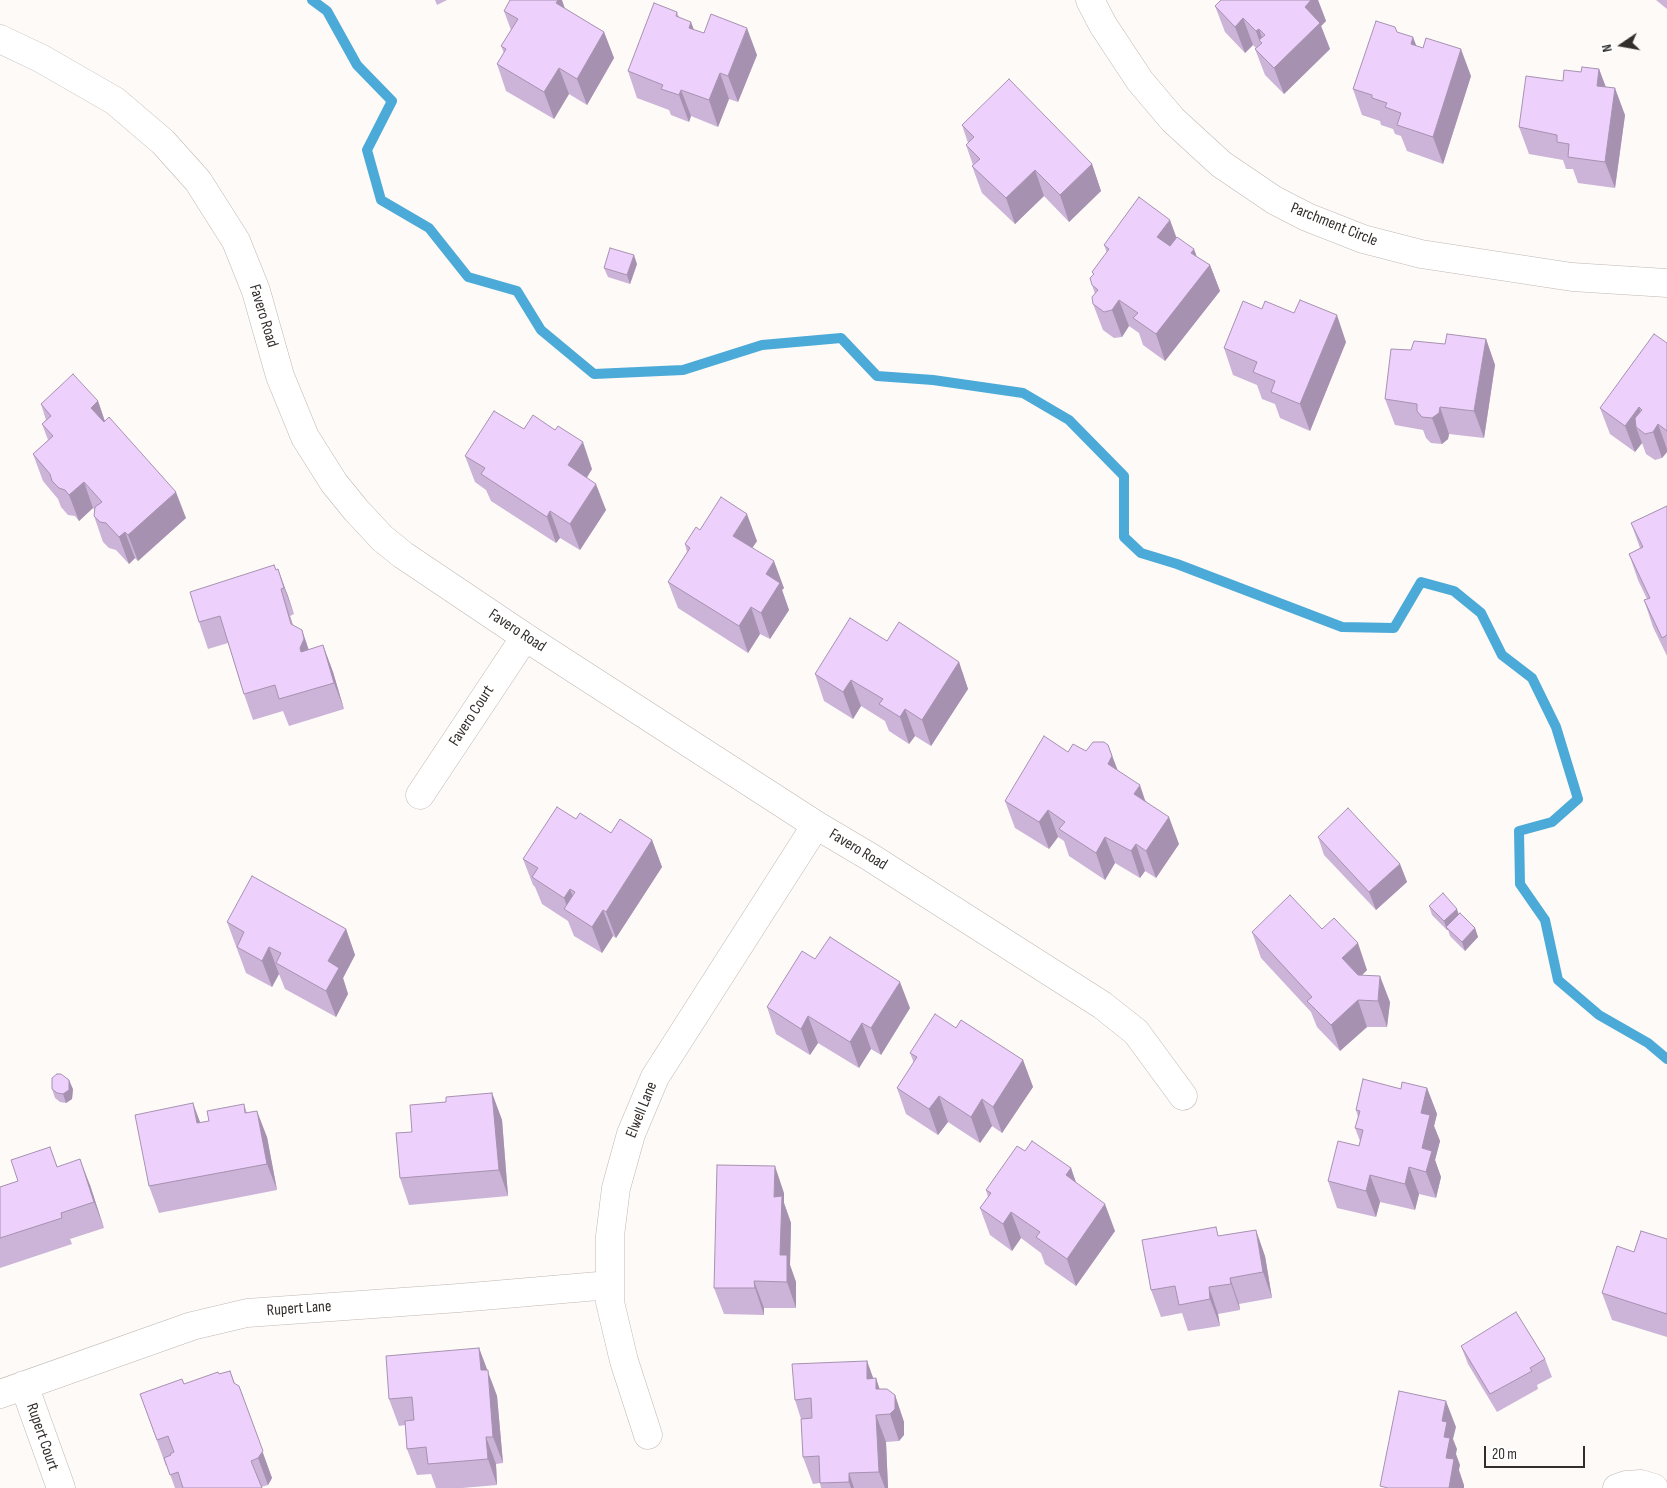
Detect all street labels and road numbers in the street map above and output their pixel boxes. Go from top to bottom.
street label: Parchment Circle [1288,199,1380,251]
street label: Favero Road [244,282,282,350]
street label: Favero Road [485,605,549,657]
street label: Favero Court [445,682,499,750]
street label: Favero Road [825,825,891,875]
street label: Elwell Lane [622,1079,662,1141]
street label: Rupert Lane [266,1297,332,1321]
street label: Rupert Court [22,1401,62,1473]

